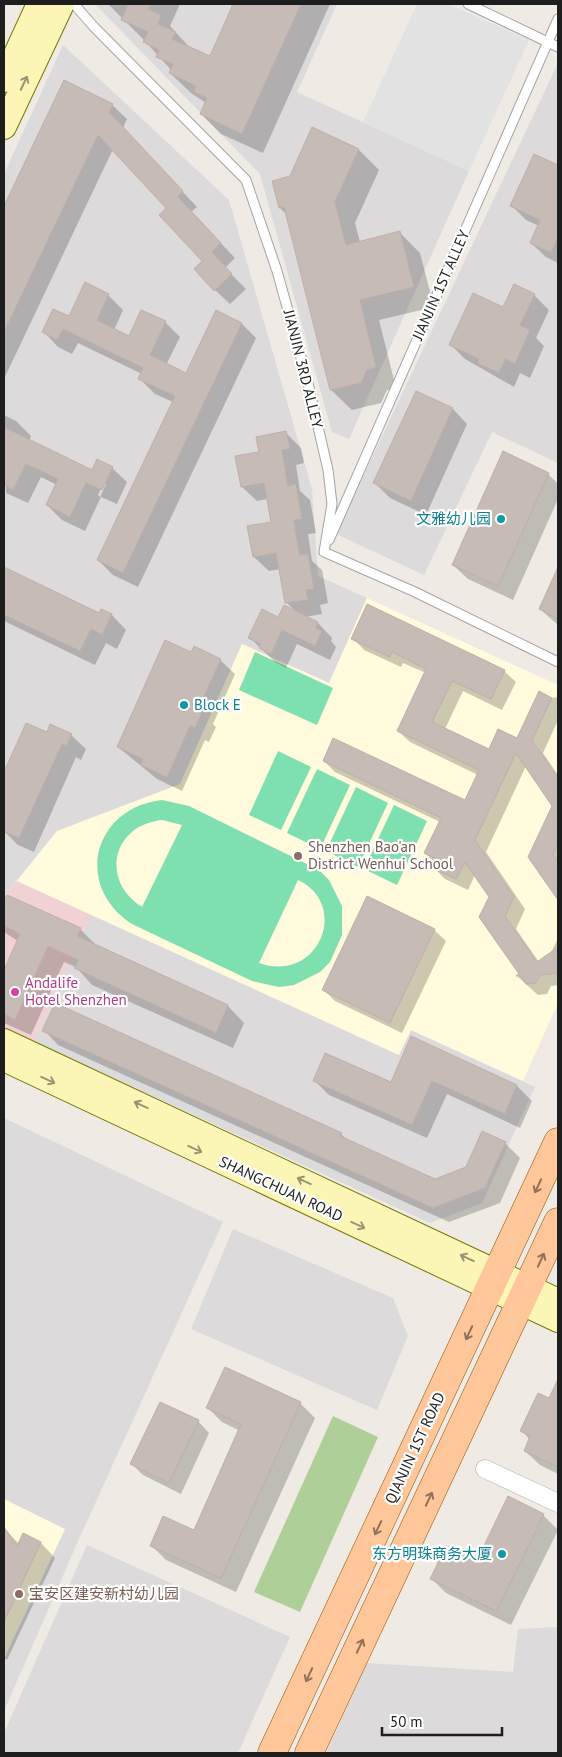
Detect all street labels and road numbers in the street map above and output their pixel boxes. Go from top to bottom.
street label: JIANJIN 1ST ALLEY [407,226,474,344]
street label: JIANJIN 3RD ALLEY [279,307,328,431]
street label: SHANGCHUAN ROAD [216,1152,346,1226]
street label: QIANJIN 1ST ROAD [380,1389,449,1507]

